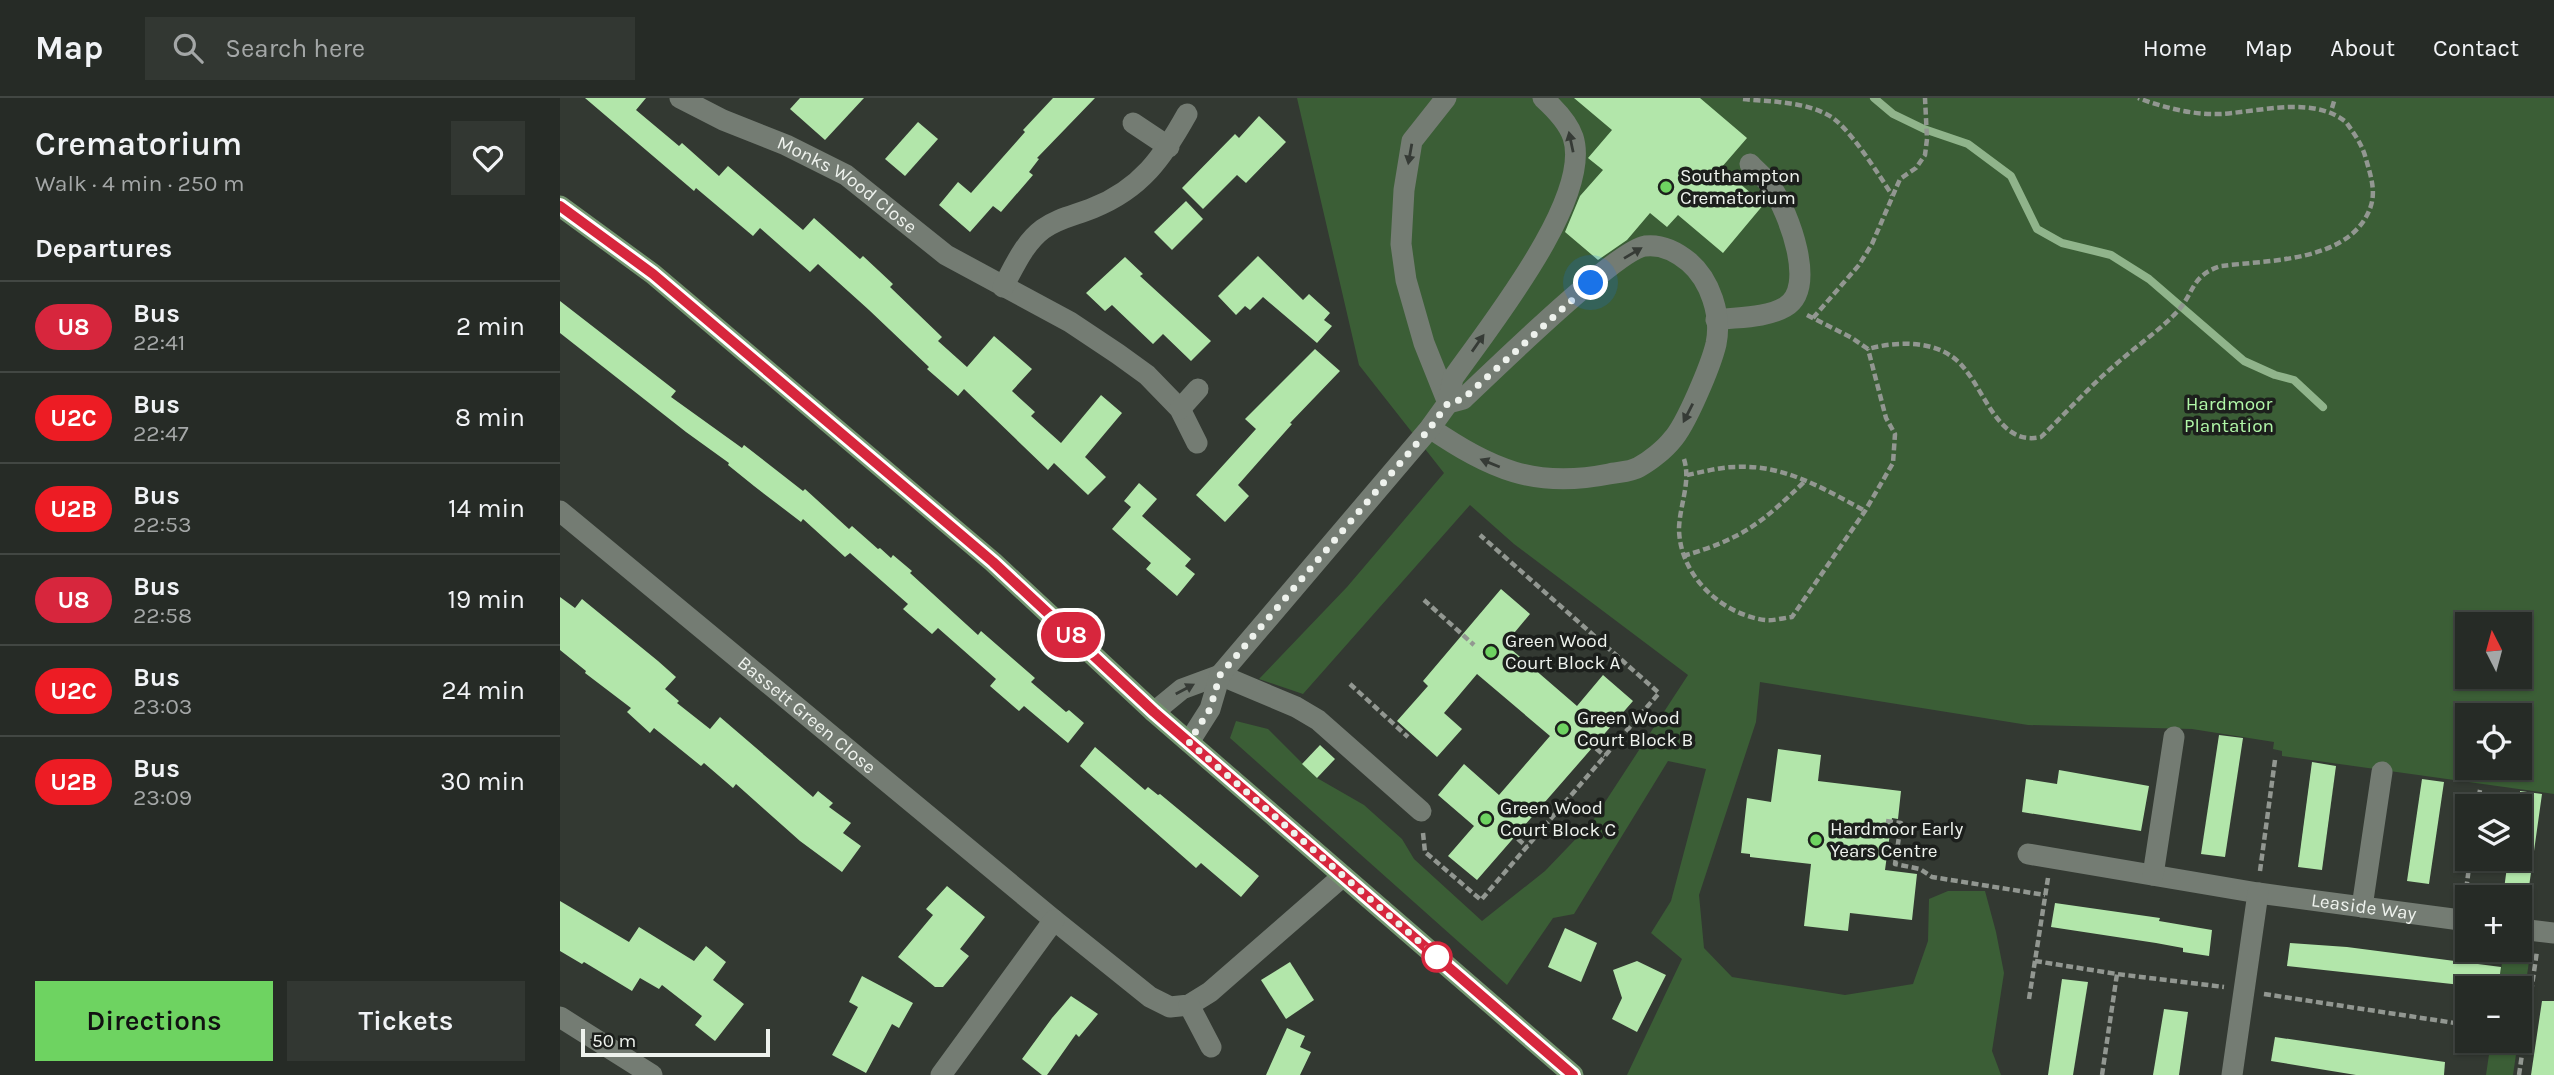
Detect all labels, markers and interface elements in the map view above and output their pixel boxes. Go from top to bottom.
search box [145,17,635,80]
text: Map [35,29,103,67]
icon: search [169,29,207,67]
text: Search here [225,33,365,64]
text: Home [2143,34,2207,62]
text: Map [2245,34,2292,62]
text: About [2330,34,2395,62]
text: Contact [2433,34,2519,62]
button: heart [451,121,525,195]
text: Crematorium [35,125,242,163]
one-way arrow [1566,131,1577,153]
street label: Monks Wood Close [774,132,921,238]
one-way arrow [1404,143,1415,165]
place label: Southampton Crematorium [1680,165,1800,209]
text: Walk · 4 min · 250 m [35,170,244,197]
marker: Southampton Crematorium [1658,179,1674,195]
text: Departures [35,233,172,264]
one-way arrow [1623,246,1642,259]
your location [1573,265,1608,300]
text: Bus [133,298,180,329]
text: 2 min [456,311,525,342]
text: U8 [57,313,90,341]
text: 22:41 [133,329,185,356]
one-way arrow [1471,334,1485,352]
text: Bus [133,389,180,420]
park label: Hardmoor Plantation [2184,393,2274,437]
text: 8 min [455,402,525,433]
one-way arrow [1682,403,1693,423]
text: U2C [50,404,97,432]
text: 22:47 [133,420,189,447]
one-way arrow [1479,457,1500,468]
text: Bus [133,480,180,511]
text: 14 min [448,493,525,524]
text: U2B [50,495,97,523]
text: 22:53 [133,511,192,538]
text: Bus [133,571,180,602]
text: 19 min [447,584,525,615]
text: U8 [57,586,90,614]
text: 22:58 [133,602,192,629]
line badge: U8 [1040,612,1102,658]
north arrow [2455,612,2532,690]
map controls [2455,612,2532,1053]
text: U8 [1055,621,1087,649]
place label: Green Wood Court Block A [1505,630,1621,674]
marker: Green Wood Court Block A [1483,644,1499,660]
street label: Bassett Green Close [733,652,880,779]
text: Bus [133,662,180,693]
text: 24 min [441,675,525,706]
text: U2C [50,677,97,705]
one-way arrow [1175,684,1195,695]
text: 23:03 [133,693,192,720]
button: locate [2455,703,2532,780]
place label: Green Wood Court Block B [1577,707,1693,751]
marker: Green Wood Court Block B [1555,721,1571,737]
text: Bus [133,753,180,784]
text: 30 min [440,766,525,797]
text: U2B [50,768,97,796]
text: 23:09 [133,784,192,811]
button: layers [2455,794,2532,871]
place label: Green Wood Court Block C [1500,797,1616,841]
marker: Green Wood Court Block C [1478,811,1494,827]
place label: Hardmoor Early Years Centre [1830,818,1964,862]
marker: Hardmoor Early Years Centre [1808,832,1824,848]
button: + [2455,885,2532,962]
street label: Leaside Way [2310,889,2418,925]
unlabelled marker [1422,942,1452,972]
button: − [2455,976,2532,1053]
button: Directions [35,981,273,1061]
button: Tickets [287,981,525,1061]
scale bar [581,1026,770,1058]
text: 50 m [592,1030,636,1052]

